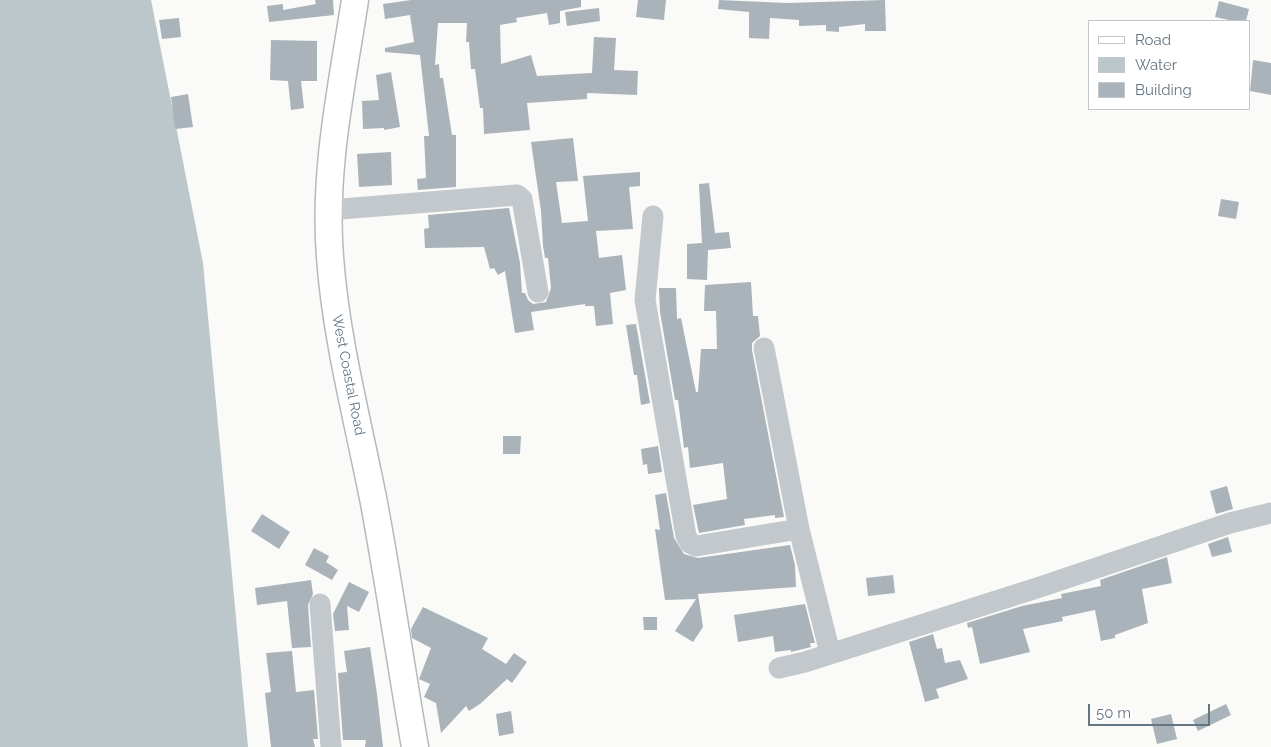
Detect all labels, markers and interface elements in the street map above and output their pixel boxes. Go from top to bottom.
legend [1088,20,1251,110]
text: Road [1135,31,1171,49]
text: Water [1135,56,1177,74]
text: Building [1135,81,1192,99]
street label: West Coastal Road [328,313,368,437]
scale bar [1091,694,1214,726]
text: 50 m [1096,704,1131,722]

